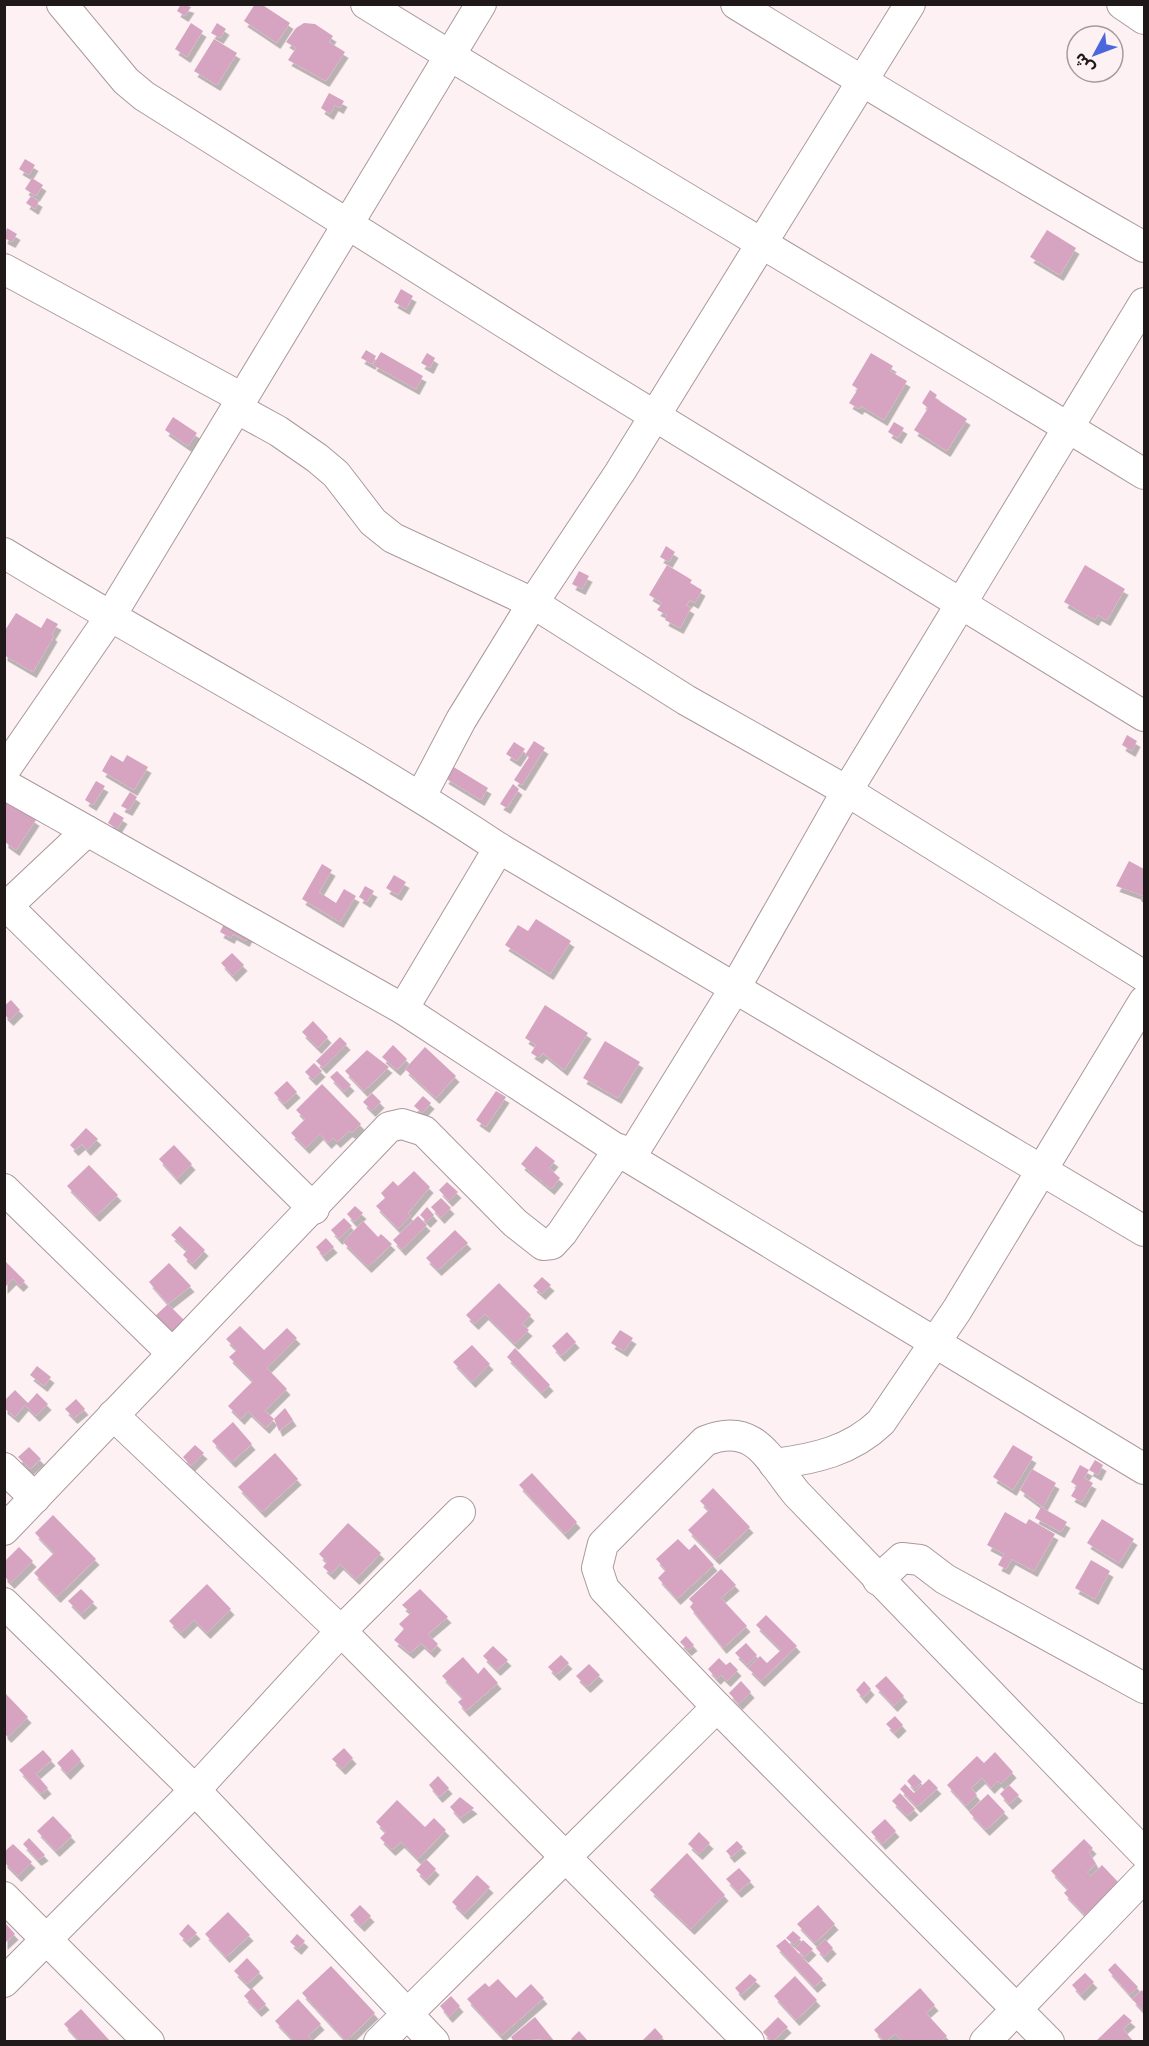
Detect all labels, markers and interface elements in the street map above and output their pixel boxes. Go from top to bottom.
north arrow [1065,24,1125,84]
text: ش [1070,49,1098,78]

